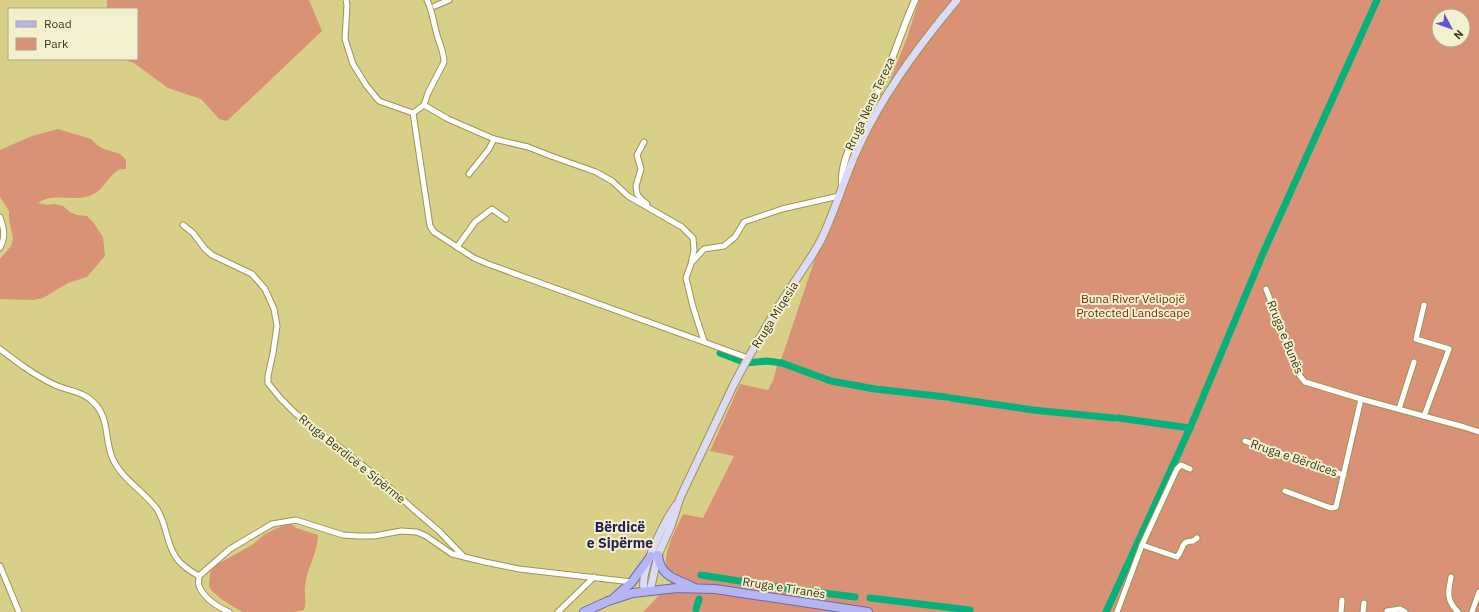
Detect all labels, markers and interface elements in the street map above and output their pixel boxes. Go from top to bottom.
legend [8,8,138,60]
north arrow [1431,8,1471,48]
text: Road [44,16,72,31]
text: N [1451,27,1466,42]
text: Park [44,36,69,51]
street label: Rruga Nene Tereza [841,54,898,153]
street label: Rruga Miqesia [748,278,801,351]
park label: Buna River Velipojë Protected Landscape [1076,291,1190,320]
street label: Rruga e Bunës [1264,298,1307,376]
street label: Rruga Berdicë e Sipërme [296,411,409,507]
street label: Rruga e Bërdices [1249,436,1340,479]
district label: Bërdicë e Sipërme [587,518,653,552]
street label: Rruga e Tiranës [742,574,827,601]

